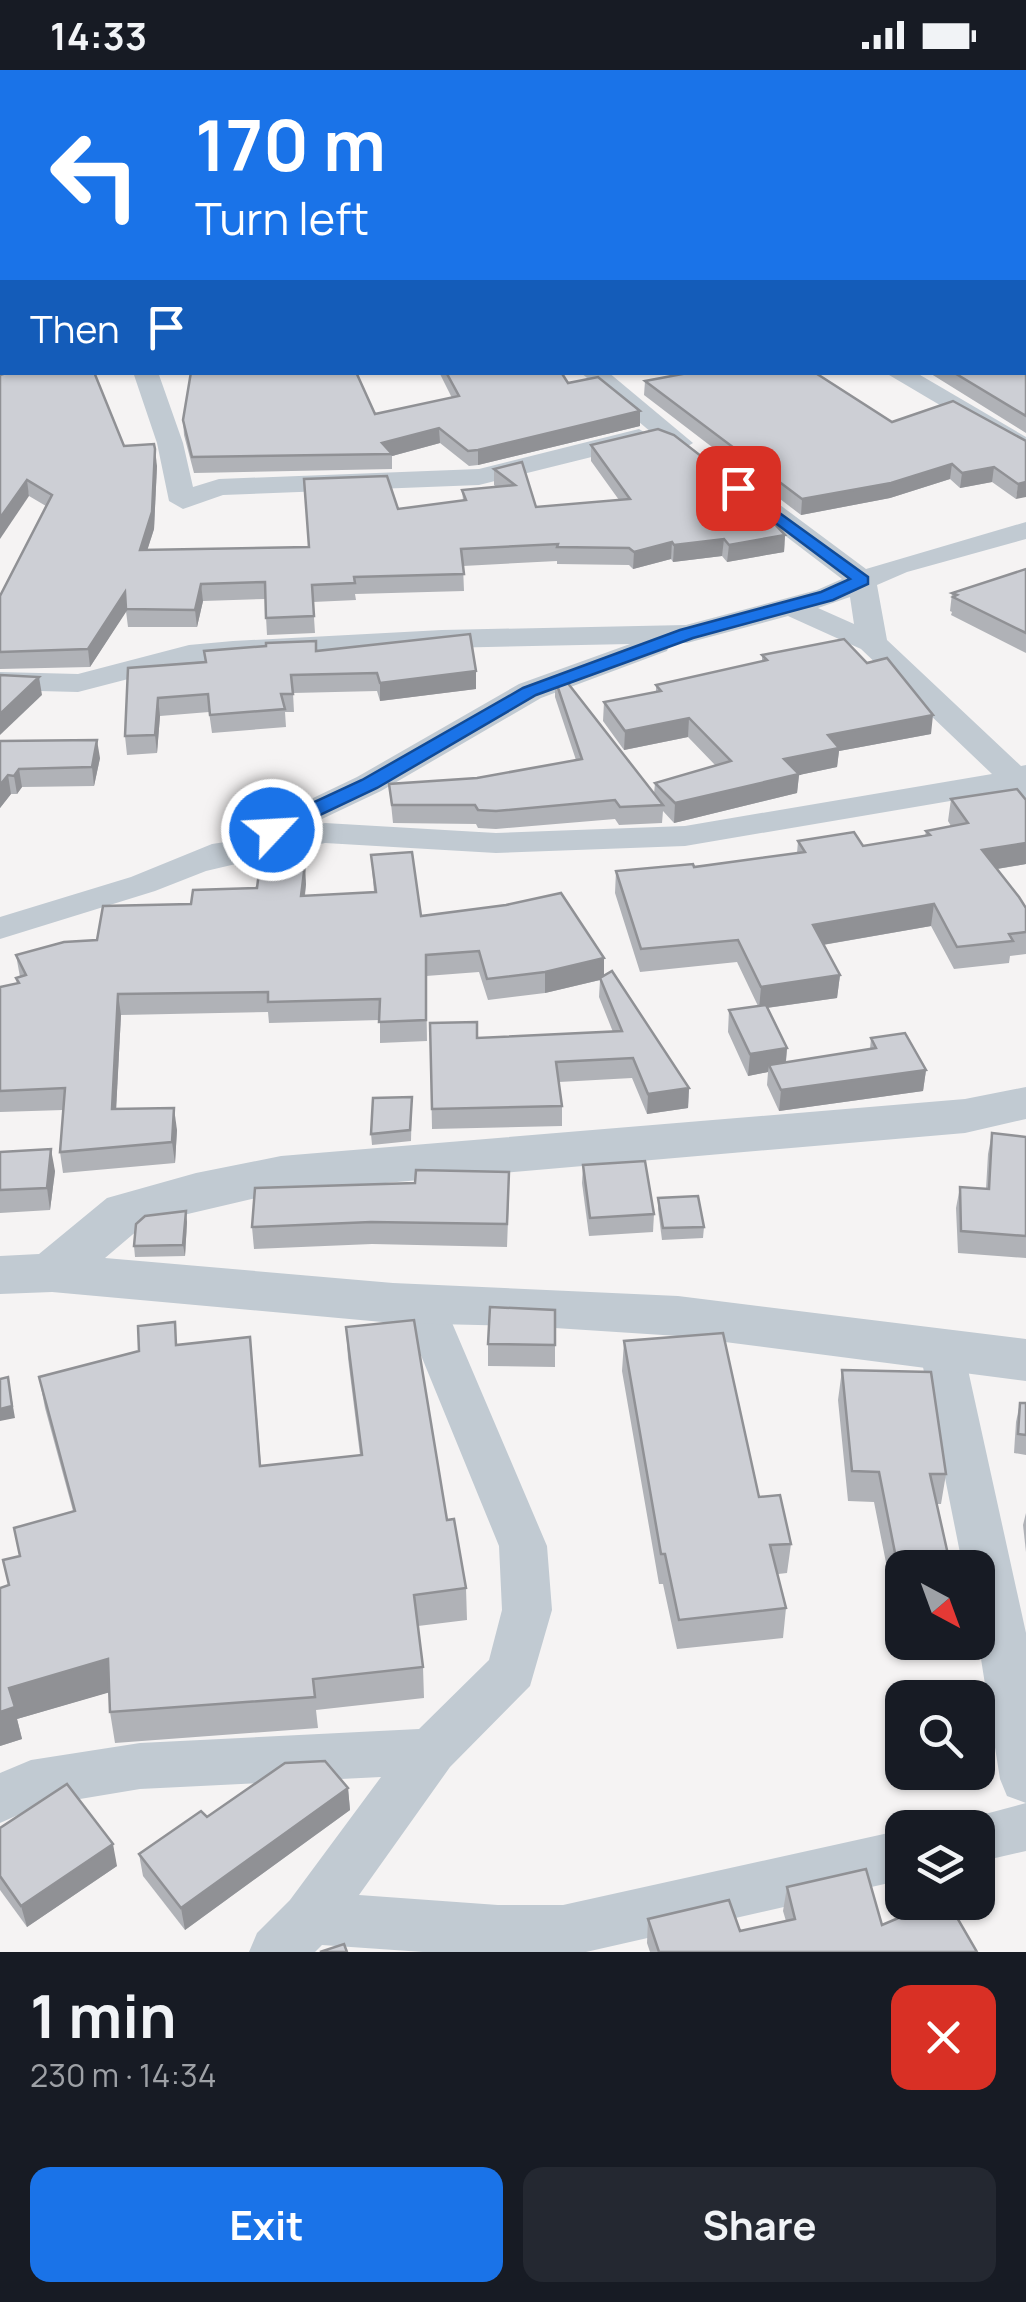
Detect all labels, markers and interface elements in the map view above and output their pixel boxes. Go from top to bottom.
text: 14:33 [50,9,147,61]
text: 170 m [195,96,386,192]
icon: left [30,110,160,240]
text: Turn left [195,187,369,249]
icon: arrive [139,300,194,355]
text: Then [30,302,119,354]
pin [696,446,781,531]
icon: arrive [711,461,766,516]
position arrow [220,778,324,882]
north arrow [885,1550,995,1660]
map controls [885,1550,995,1920]
button: search [885,1680,995,1790]
button: layers [885,1810,995,1920]
text: 1 min [30,1974,177,2056]
button: close [891,1985,996,2090]
text: 230 m · 14:34 [30,2053,217,2097]
button: Exit [30,2167,503,2282]
button: Share [523,2167,996,2282]

